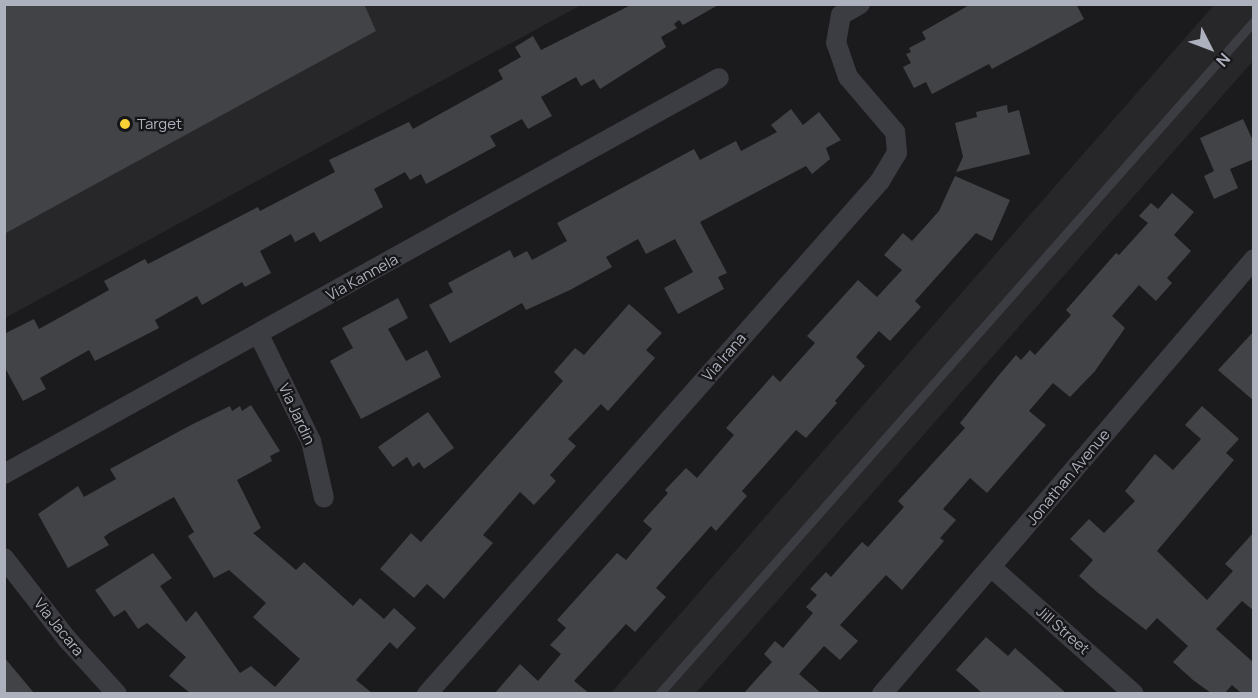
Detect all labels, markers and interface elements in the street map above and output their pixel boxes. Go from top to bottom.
north arrow [1180,18,1240,78]
text: N [1211,48,1235,72]
place label: Target [137,115,182,133]
marker: Target [118,117,132,131]
street label: Via Kannela [323,250,401,304]
street label: Via Irana [698,329,750,385]
street label: Via Jardin [275,381,319,447]
street label: Jonathan Avenue [1023,425,1113,529]
street label: Via Jacara [30,595,88,659]
street label: Jill Street [1033,602,1093,658]

